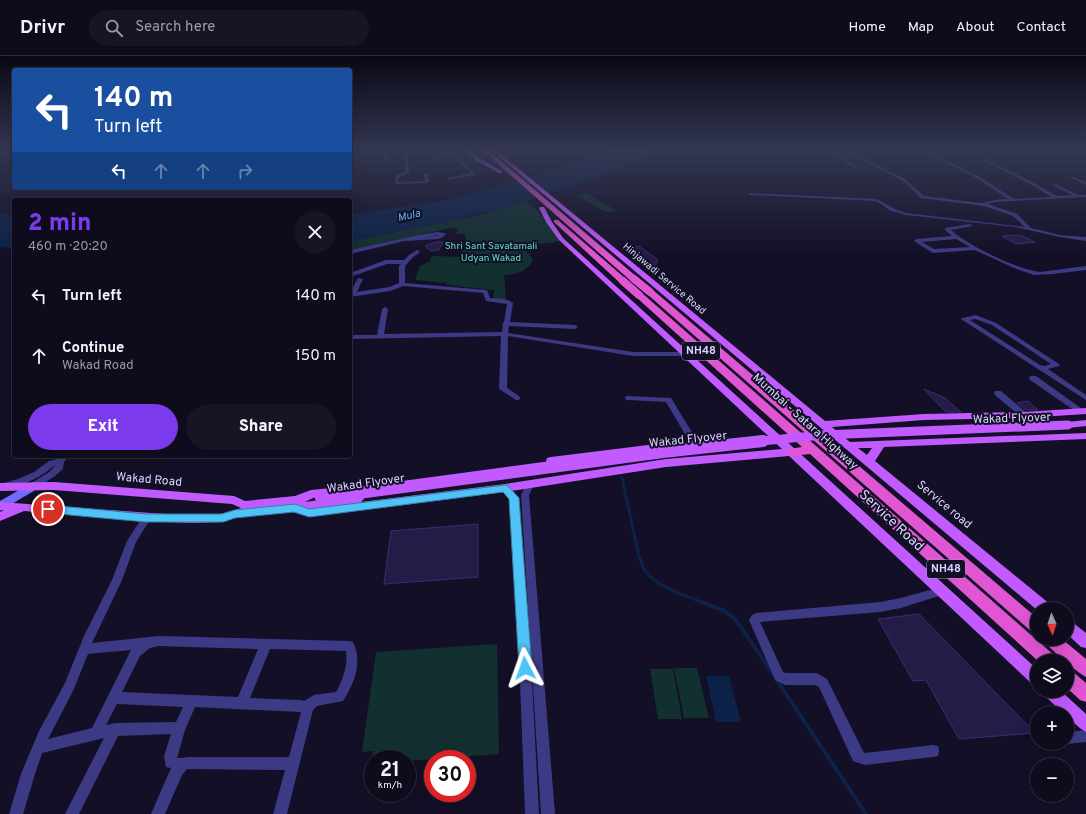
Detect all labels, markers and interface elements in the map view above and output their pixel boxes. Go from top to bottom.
search box [89,10,369,46]
text: Drivr [20,16,65,40]
icon: search [103,17,125,39]
text: Search here [135,18,215,37]
text: Home [849,19,886,36]
text: Map [908,19,934,36]
text: About [956,19,995,36]
text: Contact [1017,19,1066,36]
text: 140 m [94,81,173,117]
icon: left [28,84,80,136]
text: Turn left [94,116,162,139]
icon: left [108,160,130,182]
icon: ahead [150,160,172,182]
icon: ahead [192,160,214,182]
icon: right [234,160,256,182]
water label: Mula [396,207,422,225]
text: 2 min [28,209,92,239]
button: close [294,211,336,253]
text: 460 m · 20:20 [28,239,108,255]
park label: Shri Sant Savatamali Udyan Wakad [445,240,537,265]
street label: Hinjawadi Service Road [620,240,708,318]
icon: left [28,285,50,307]
text: Turn left [62,287,122,306]
text: 140 m [296,287,336,306]
text: Continue [62,339,124,358]
road number: NH48 [682,342,720,360]
icon: ahead [28,345,50,367]
text: 150 m [295,347,336,366]
text: Wakad Road [62,358,134,374]
street label: Mumbai - Satara Highway [749,370,861,474]
button: Exit [28,404,178,450]
button: Share [186,404,336,450]
street label: Wakad Flyover [973,410,1052,428]
street label: Wakad Flyover [648,428,728,452]
street label: Wakad Road [115,469,183,491]
street label: Wakad Flyover [326,471,406,497]
street label: Service road [913,477,975,533]
street label: Service Road [855,487,927,555]
pin [31,492,65,526]
icon: arrive [37,498,59,520]
road number: NH48 [927,560,965,578]
north arrow [1030,602,1074,646]
map controls [1030,602,1074,802]
position arrow [504,647,546,689]
button: layers [1030,654,1074,698]
button: + [1030,706,1074,750]
speed limit sign: 30 [424,750,476,802]
text: 21 [380,758,400,784]
button: − [1030,758,1074,802]
text: km/h [378,779,402,792]

